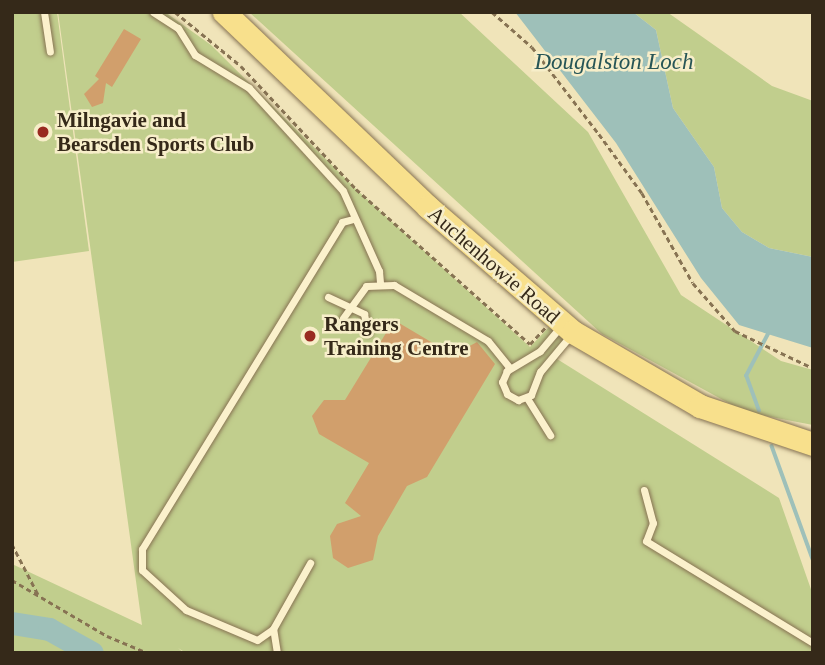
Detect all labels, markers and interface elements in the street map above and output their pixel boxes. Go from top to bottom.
water label: Dougalston Loch [534,48,694,76]
place label: Milngavie and Bearsden Sports Club [57,107,254,157]
marker: Milngavie and Bearsden Sports Club [35,124,51,140]
street label: Auchenhowie Road [423,201,565,329]
place label: Rangers Training Centre [324,311,468,361]
marker: Rangers Training Centre [302,328,318,344]

